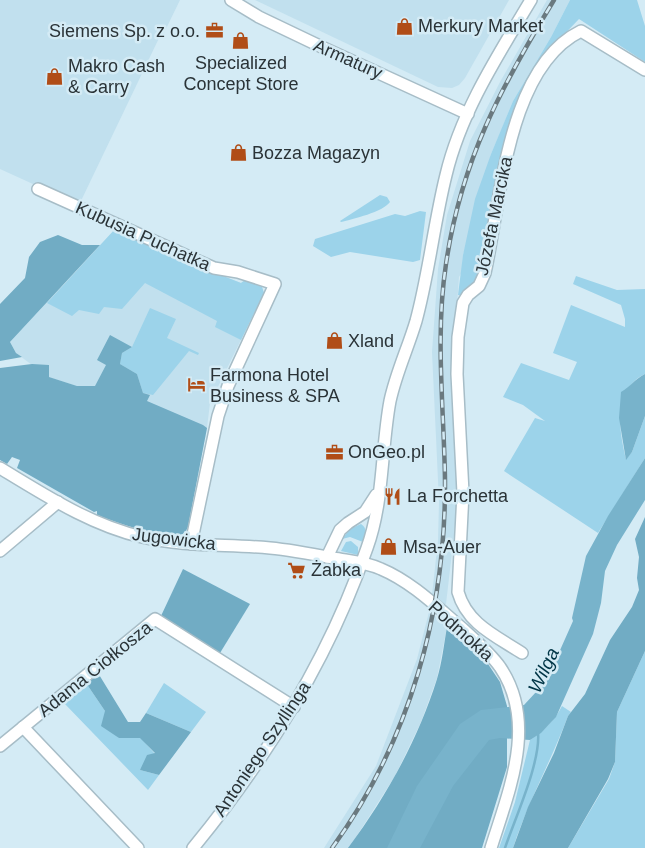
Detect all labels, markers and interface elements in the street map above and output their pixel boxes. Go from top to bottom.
shop icon: Merkury Market [394,16,414,36]
place label: Merkury Market [418,16,543,36]
place label: Siemens Sp. z o.o. [49,21,200,41]
office icon: Siemens Sp. z o.o. [204,21,224,41]
shop icon: Specialized Concept Store [231,30,251,50]
street label: Armatury [311,35,385,83]
place label: Specialized Concept Store [183,53,299,94]
place label: Makro Cash & Carry [68,56,165,97]
shop icon: Makro Cash & Carry [44,66,64,86]
shop icon: Bozza Magazyn [228,143,248,163]
place label: Bozza Magazyn [252,143,380,163]
street label: Józefa Marcika [472,154,517,277]
street label: Kubusia Puchatka [73,197,214,275]
shop icon: Xland [324,331,344,351]
place label: Xland [348,331,394,351]
place label: Farmona Hotel Business & SPA [210,365,340,406]
hotel icon: Farmona Hotel Business & SPA [186,375,206,395]
office icon: OnGeo.pl [324,442,344,462]
place label: OnGeo.pl [348,442,425,462]
restaurant icon: La Forchetta [383,486,403,506]
place label: La Forchetta [407,486,509,506]
street label: Jugowicka [131,524,218,554]
shop icon: Msa-Auer [379,537,399,557]
place label: Msa-Auer [403,537,481,557]
supermarket icon: Żabka [287,560,307,580]
place label: Żabka [311,560,362,580]
street label: Podmokła [425,597,498,666]
street label: Adama Ciołkosza [34,617,156,721]
water label: Wilga [524,644,563,696]
street label: Antoniego Szyllinga [210,677,315,820]

